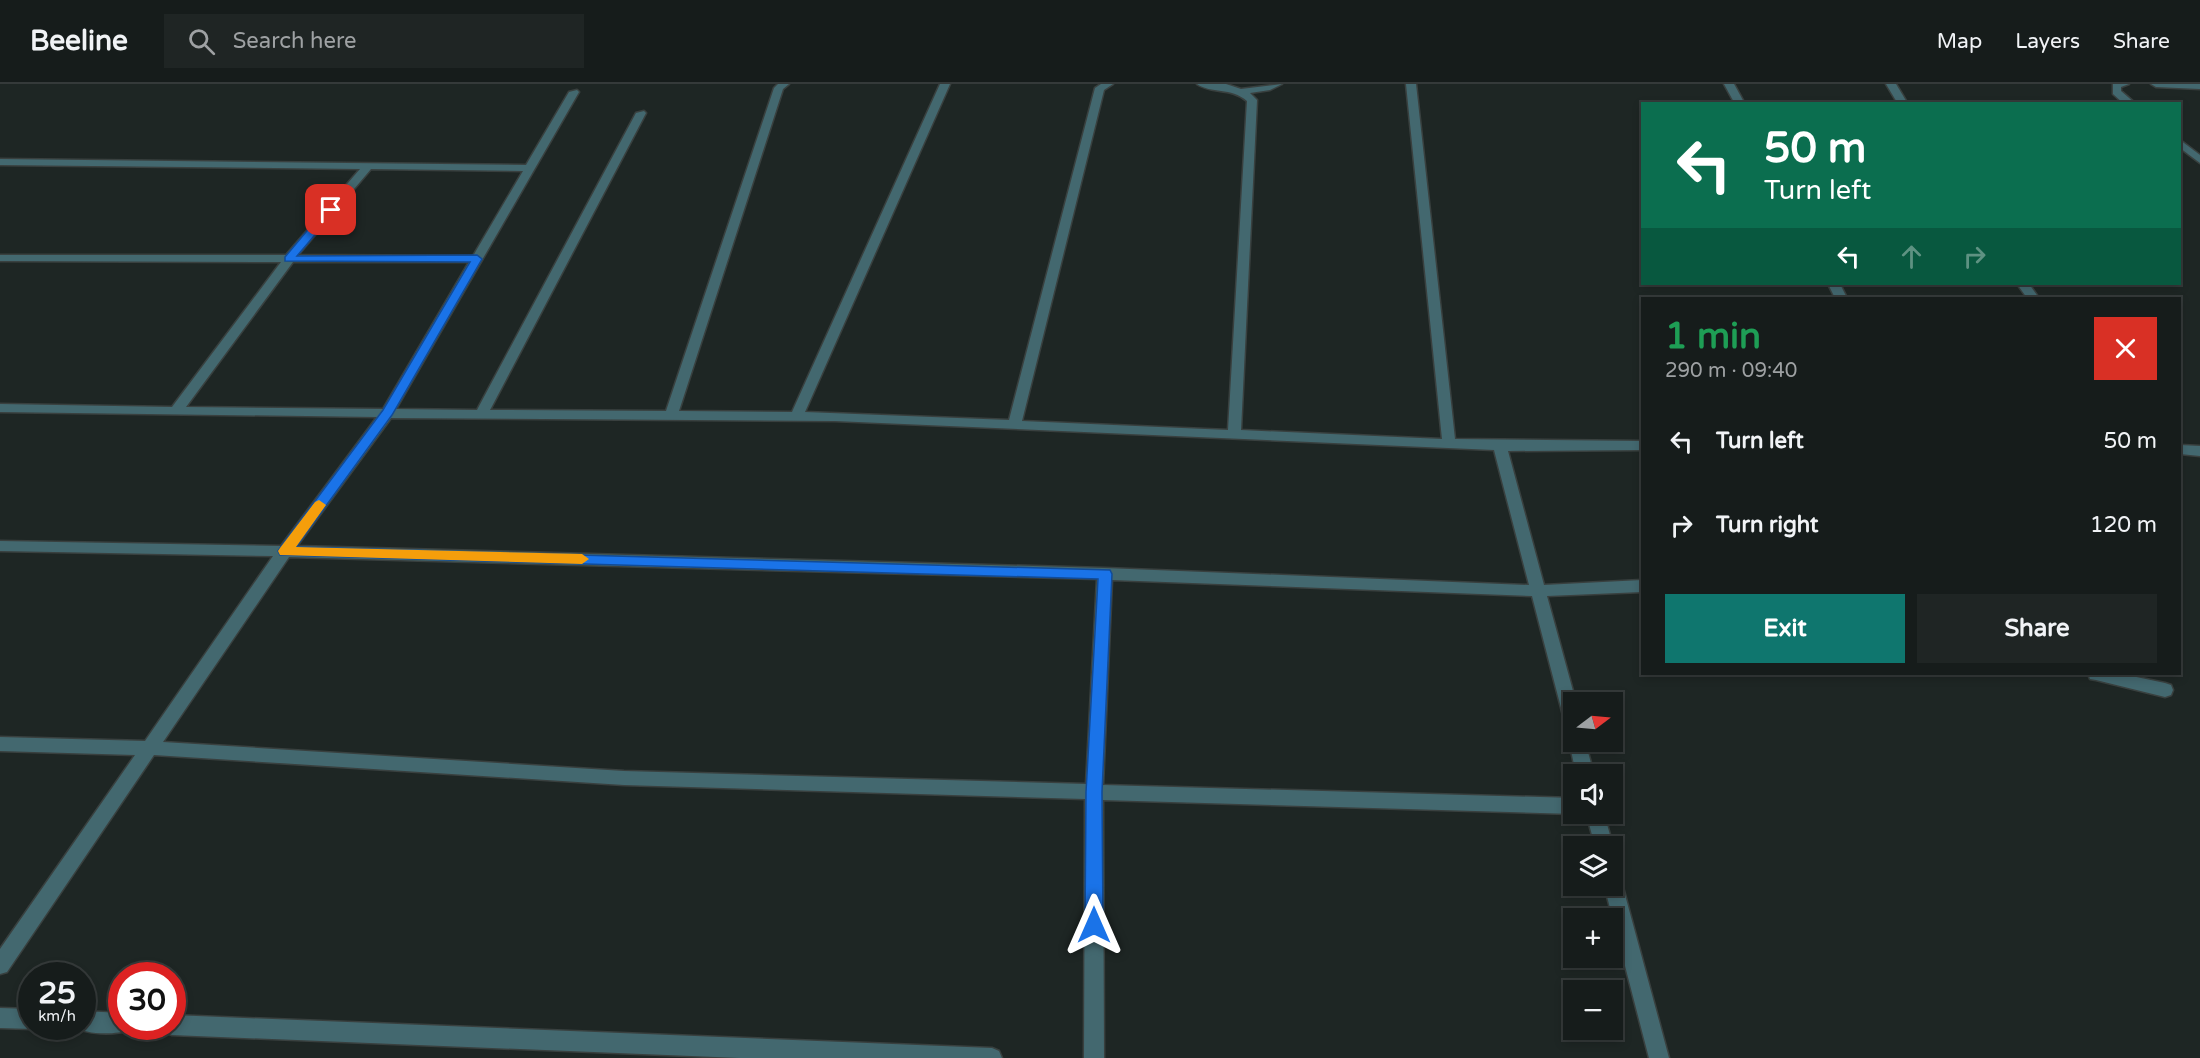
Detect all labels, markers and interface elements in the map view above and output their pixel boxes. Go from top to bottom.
search box [164,14,584,68]
text: Beeline [30,24,128,58]
icon: search [185,25,218,58]
text: Search here [233,28,357,54]
text: Map [1937,29,1982,54]
text: Layers [2015,29,2080,54]
text: Share [2113,29,2170,54]
text: 50 m [1764,123,1866,174]
icon: left [1665,126,1743,204]
text: Turn left [1764,174,1871,207]
pin [305,184,356,235]
icon: arrive [314,193,347,226]
icon: left [1832,240,1865,273]
icon: ahead [1895,240,1928,273]
icon: right [1958,240,1991,273]
text: 1 min [1665,315,1761,358]
button: close [2094,317,2157,380]
text: 290 m · 09:40 [1665,359,1797,383]
icon: left [1665,425,1698,458]
text: Turn left [1716,428,1804,454]
text: 50 m [2103,428,2157,454]
icon: right [1665,509,1698,542]
text: Turn right [1716,512,1818,538]
text: 120 m [2090,512,2157,538]
button: Exit [1665,594,1905,663]
button: Share [1917,594,2157,663]
north arrow [1563,692,1623,752]
map controls [1563,692,1623,1040]
button: sound [1563,764,1623,824]
button: layers [1563,836,1623,896]
position arrow [1062,893,1126,957]
button: + [1563,908,1623,968]
speed limit sign: 30 [108,962,186,1040]
text: 25 [38,975,76,1012]
button: − [1563,980,1623,1040]
text: km/h [38,1007,76,1025]

